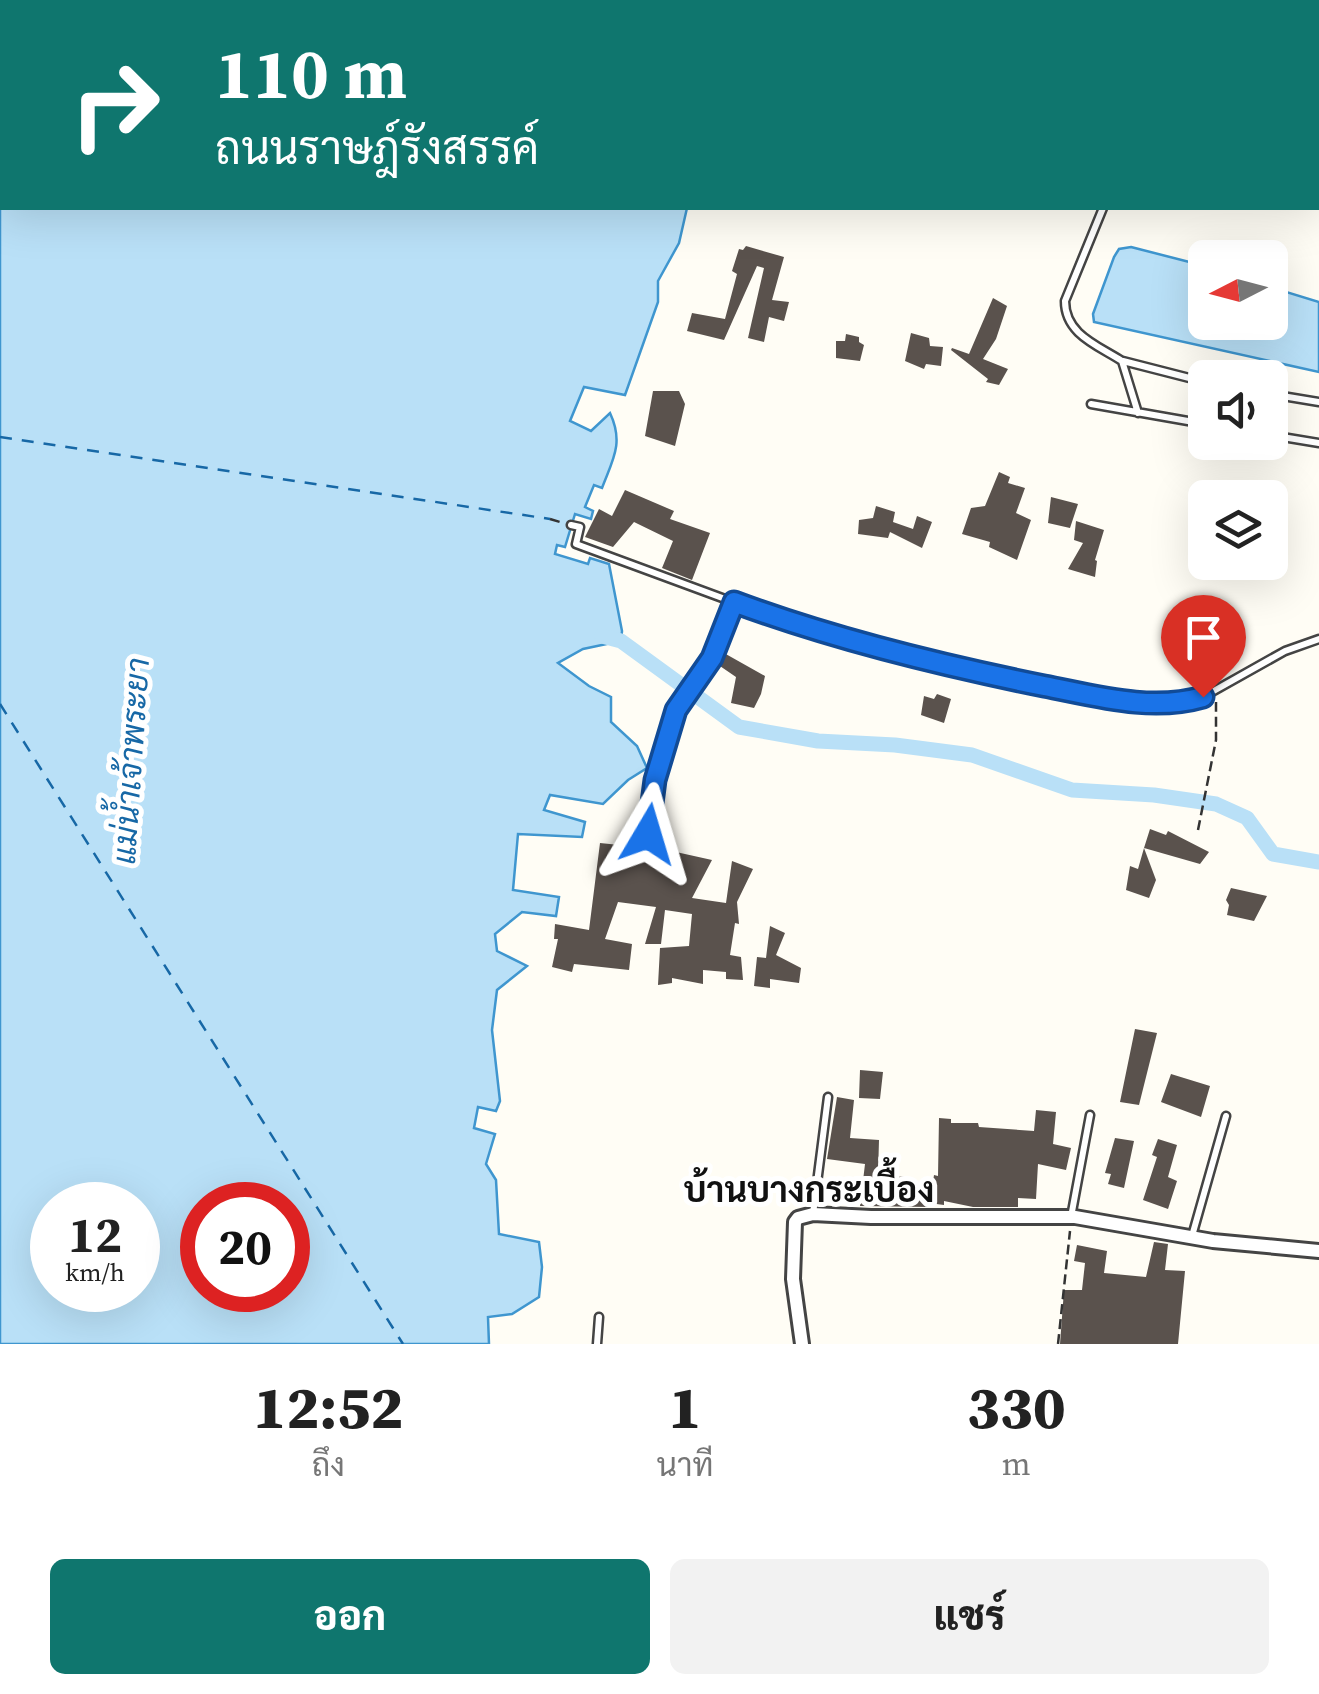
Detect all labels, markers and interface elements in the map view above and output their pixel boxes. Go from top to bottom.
text: 110 m [215,25,407,121]
icon: right [50,40,180,170]
text: ถนนราษฎ์รังสรรค์ [215,117,539,179]
north arrow [1188,240,1288,340]
map controls [1188,240,1288,580]
button: sound [1188,360,1288,460]
button: layers [1188,480,1288,580]
pin [1161,595,1246,698]
icon: arrive [1176,610,1231,665]
water label: แม่น้ำเจ้าพระยา [95,656,160,866]
position arrow [596,782,700,886]
district label: บ้านบางกระเบื้อง [684,1157,934,1214]
speed limit sign: 20 [180,1182,310,1312]
text: 12 [68,1200,122,1269]
text: km/h [65,1255,125,1289]
text: 12:52 [253,1366,403,1448]
text: 1 [669,1366,702,1448]
text: 330 [967,1366,1066,1448]
text: m [1002,1442,1031,1486]
text: ถึง [312,1443,345,1487]
text: นาที [657,1443,714,1487]
button: ออก [50,1559,650,1674]
button: แชร์ [670,1559,1269,1674]

